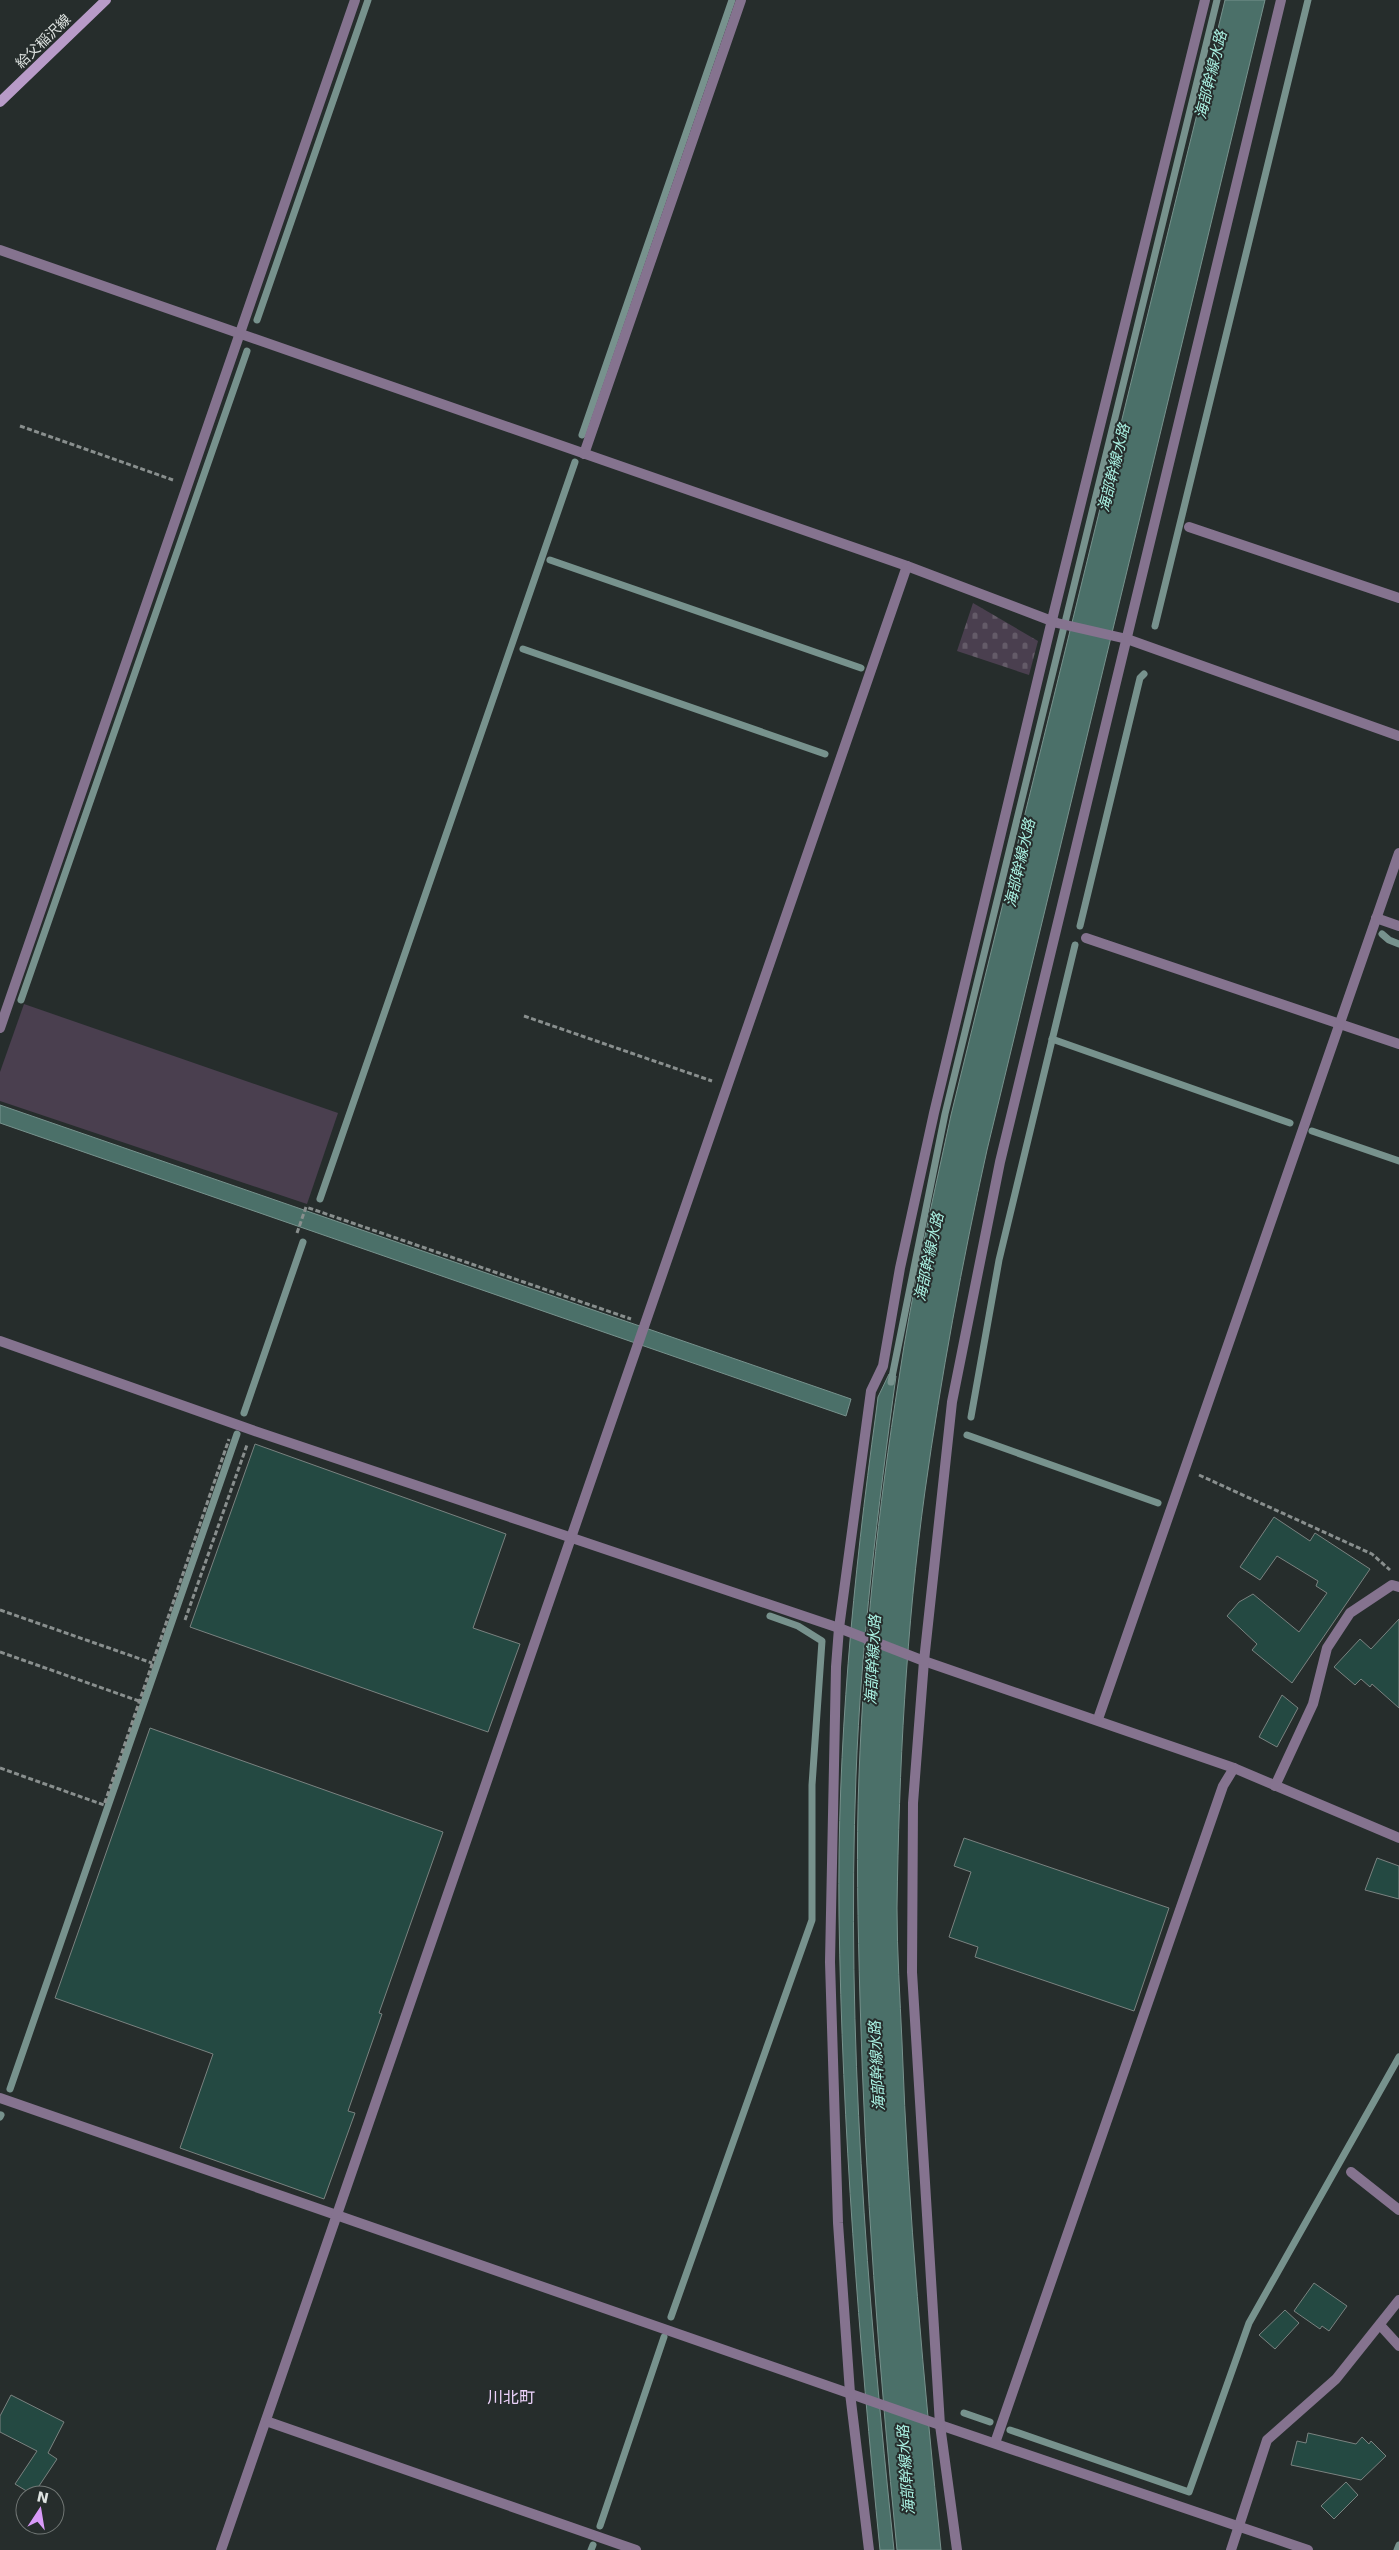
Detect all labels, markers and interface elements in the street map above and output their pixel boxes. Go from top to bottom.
street label: 給父稲沢線 [12,11,74,71]
water label: 海部幹線水路 [1191,27,1231,121]
water label: 海部幹線水路 [1094,420,1134,514]
water label: 海部幹線水路 [1001,815,1039,909]
water label: 海部幹線水路 [911,1209,948,1303]
water label: 海部幹線水路 [862,1613,884,1705]
water label: 海部幹線水路 [866,2019,888,2111]
district label: 川北町 [487,2388,535,2407]
water label: 海部幹線水路 [894,2422,918,2516]
north arrow [15,2485,65,2535]
text: N [35,2488,50,2506]

